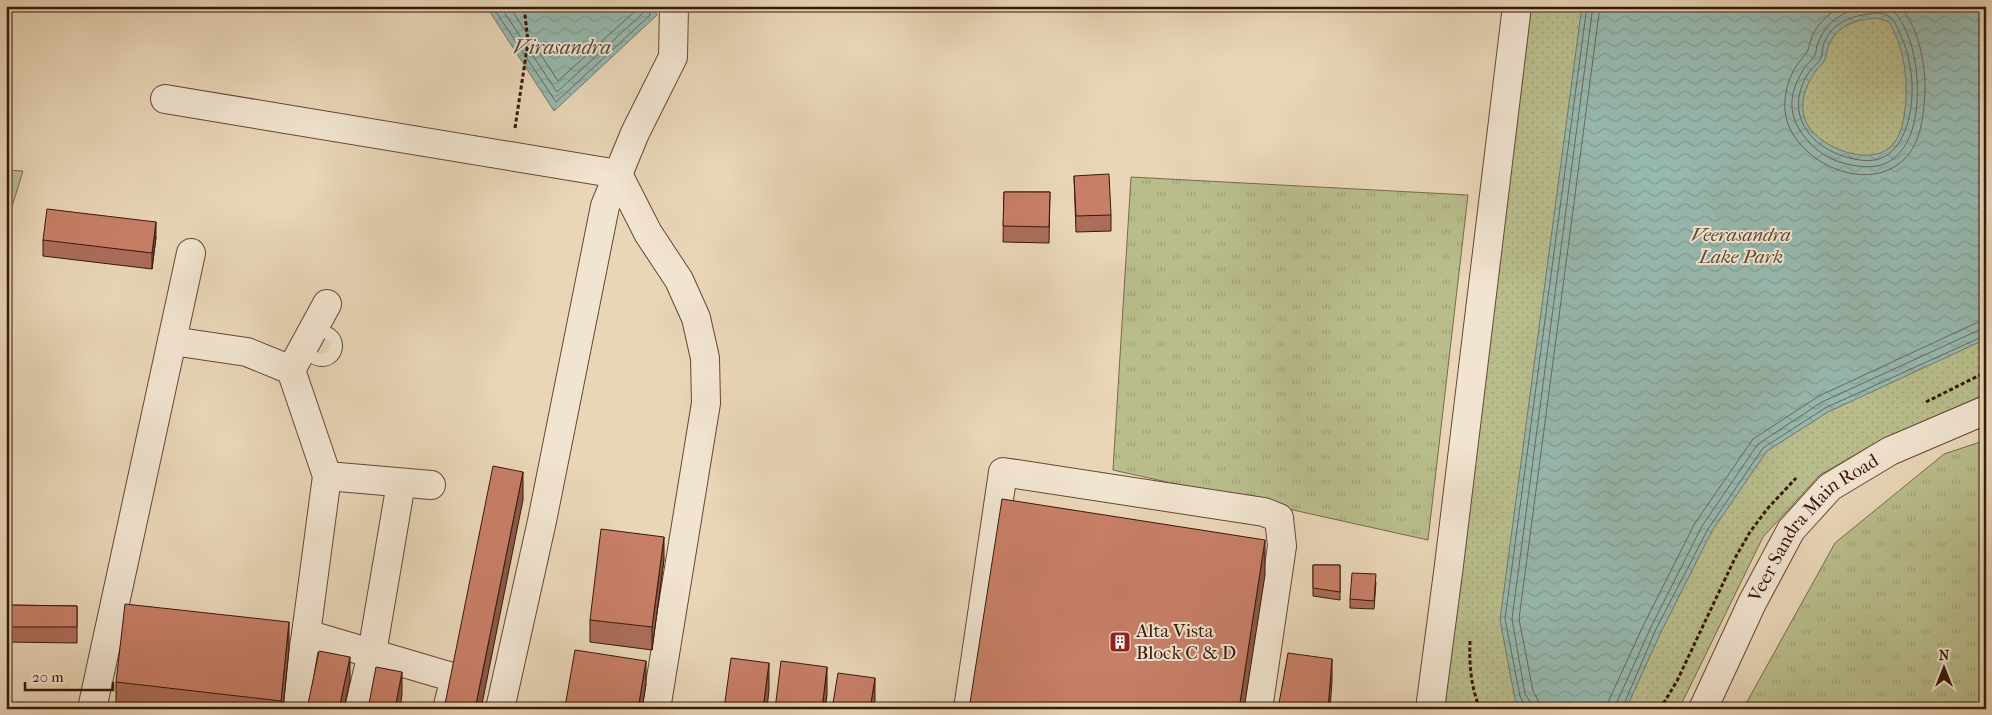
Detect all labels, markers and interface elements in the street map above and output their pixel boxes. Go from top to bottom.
water label: Virasandra [513,36,611,59]
park label: Veerasandra Lake Park [1691,224,1791,268]
street label: Veer Sandra Main Road [1743,449,1883,606]
place label: Alta Vista Block C & D [1135,620,1236,664]
building icon: Alta Vista Block C & D [1108,630,1132,654]
north arrow [1920,642,1970,692]
text: N [1939,647,1950,664]
scale bar [25,660,112,692]
text: 20 m [32,668,64,686]

